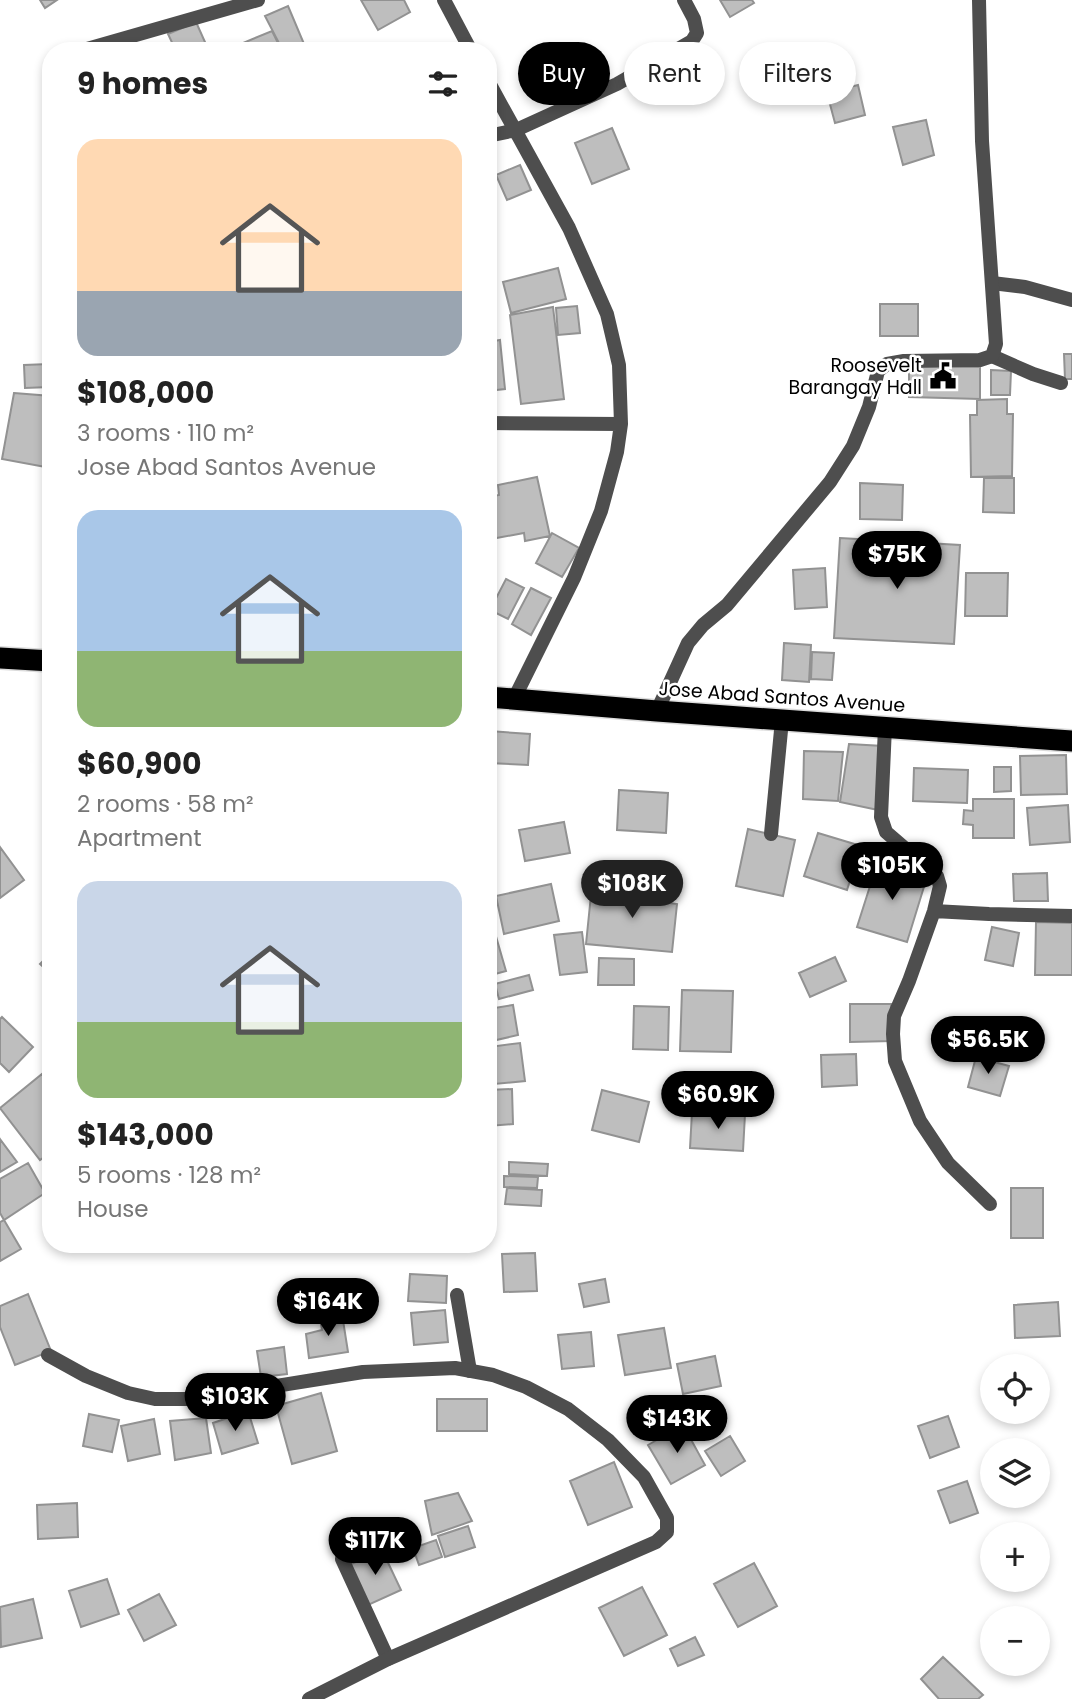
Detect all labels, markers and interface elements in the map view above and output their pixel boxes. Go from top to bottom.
chip: Buy [518,42,610,105]
chip: Rent [624,42,725,105]
chip: Filters [739,42,856,105]
text: 9 homes [77,62,208,105]
icon: filters [424,65,462,103]
icon: home [207,185,333,311]
place label: Roosevelt Barangay Hall [789,352,922,401]
public building icon: Roosevelt Barangay Hall [928,361,958,391]
text: $108,000 [77,371,214,414]
text: 3 rooms · 110 m² [77,417,254,449]
text: Jose Abad Santos Avenue [77,451,376,483]
pin: $75K [856,532,938,591]
text: $75K [868,538,926,570]
icon: home [207,556,333,682]
street label: Jose Abad Santos Avenue [658,675,906,719]
text: $60,900 [77,742,202,785]
text: 2 rooms · 58 m² [77,788,254,820]
text: Apartment [77,822,202,854]
pin: $105K [843,842,941,902]
text: $105K [857,849,927,881]
pin: $108K [583,860,681,920]
text: $108K [597,867,667,899]
icon: home [207,927,333,1053]
pin: $56.5K [931,1016,1045,1076]
text: $56.5K [947,1023,1029,1055]
pin: $60.9K [661,1072,775,1131]
text: $60.9K [677,1078,759,1110]
text: $143,000 [77,1113,214,1156]
text: 5 rooms · 128 m² [77,1159,261,1191]
text: House [77,1193,149,1225]
pin: $164K [279,1278,377,1338]
text: $164K [293,1285,363,1317]
map controls [980,1354,1050,1676]
button: locate [980,1354,1050,1424]
pin: $103K [186,1374,284,1433]
text: $103K [201,1380,269,1412]
pin: $143K [628,1396,726,1455]
text: $143K [642,1402,712,1434]
button: layers [980,1438,1050,1508]
pin: $117K [326,1518,424,1577]
button: + [980,1522,1050,1592]
text: $117K [345,1524,405,1556]
button: − [980,1606,1050,1676]

